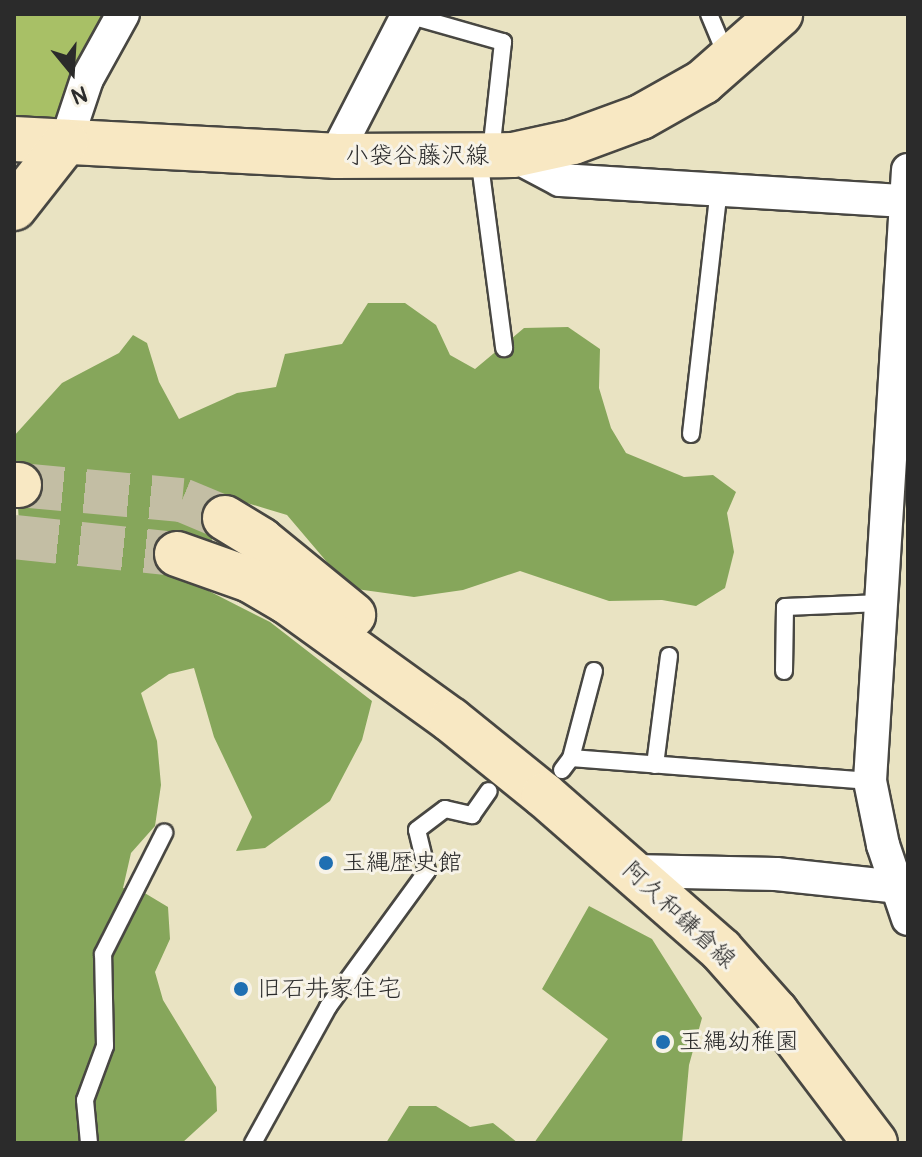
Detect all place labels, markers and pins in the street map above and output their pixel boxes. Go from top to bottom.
place label: 玉縄歴史館 [342,849,462,877]
marker: 玉縄歴史館 [317,854,335,872]
place label: 旧石井家住宅 [257,975,401,1003]
marker: 旧石井家住宅 [232,980,250,998]
place label: 玉縄幼稚園 [679,1028,799,1056]
marker: 玉縄幼稚園 [654,1033,672,1051]

